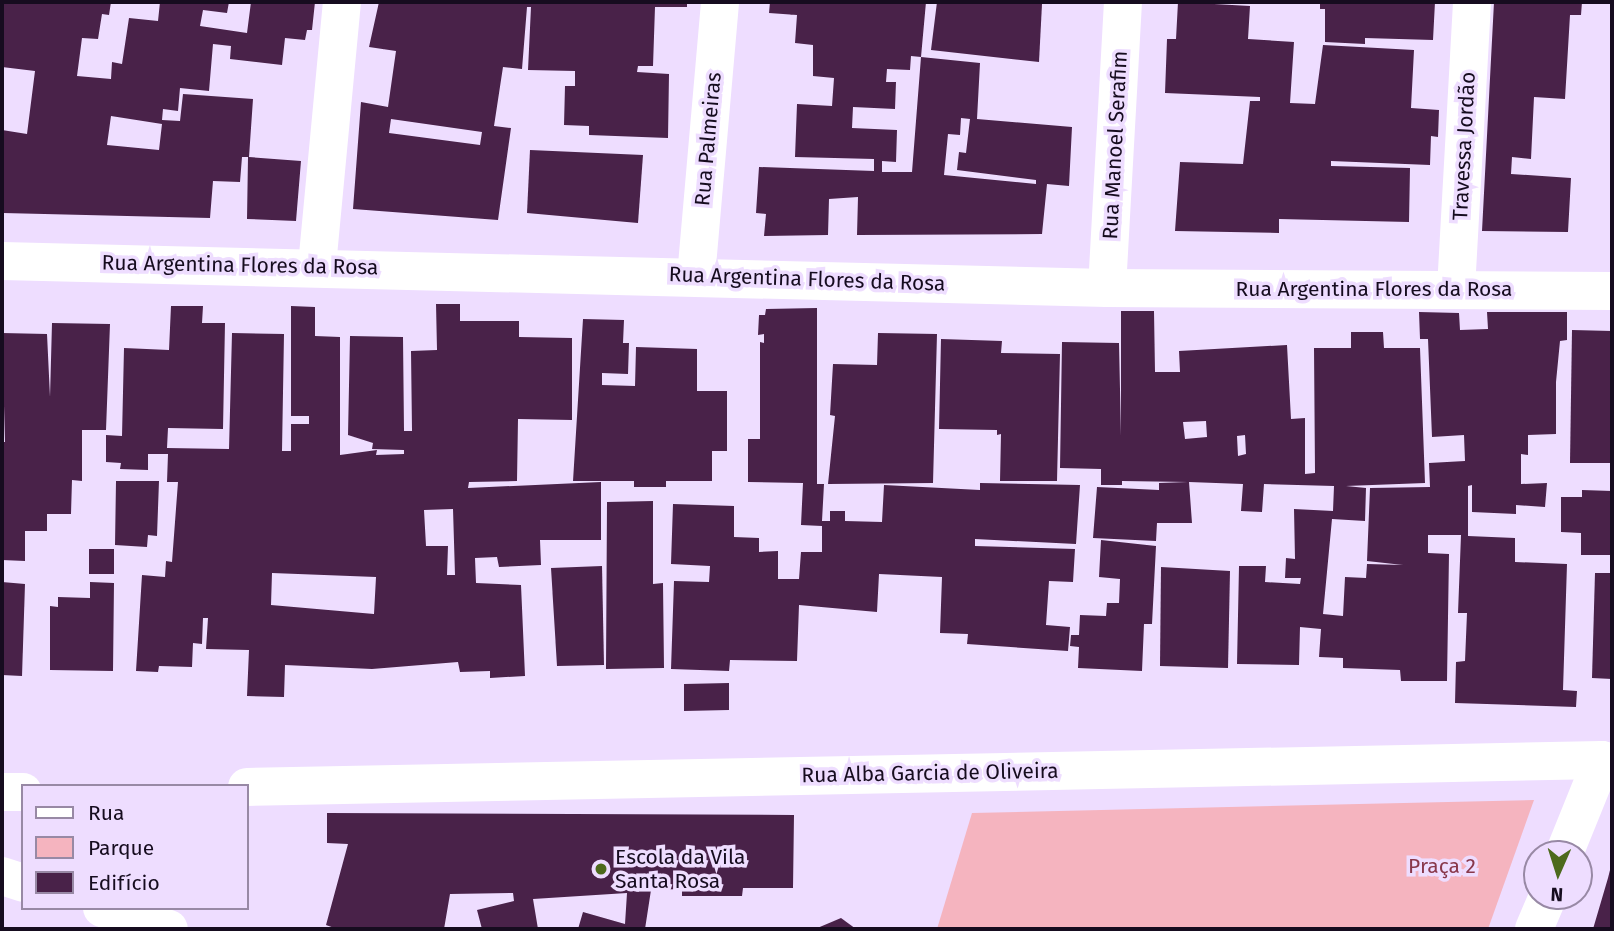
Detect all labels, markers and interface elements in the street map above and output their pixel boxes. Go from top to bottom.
street label: Rua Manoel Serafim [1097,50,1133,240]
street label: Rua Palmeiras [690,71,726,207]
street label: Travessa Jordão [1448,71,1480,221]
street label: Rua Argentina Flores da Rosa [101,250,379,280]
street label: Rua Argentina Flores da Rosa [668,262,946,296]
street label: Rua Argentina Flores da Rosa [1236,276,1512,302]
street label: Rua Alba Garcia de Oliveira [801,758,1059,788]
legend [21,784,248,910]
text: Rua [88,800,124,826]
text: Parque [88,835,154,861]
north arrow [1523,840,1593,910]
place label: Escola da Vila Santa Rosa [615,844,745,894]
park label: Praça 2 [1408,853,1476,879]
marker: Escola da Vila Santa Rosa [593,861,609,877]
text: Edifício [88,870,160,896]
text: N [1550,883,1564,906]

